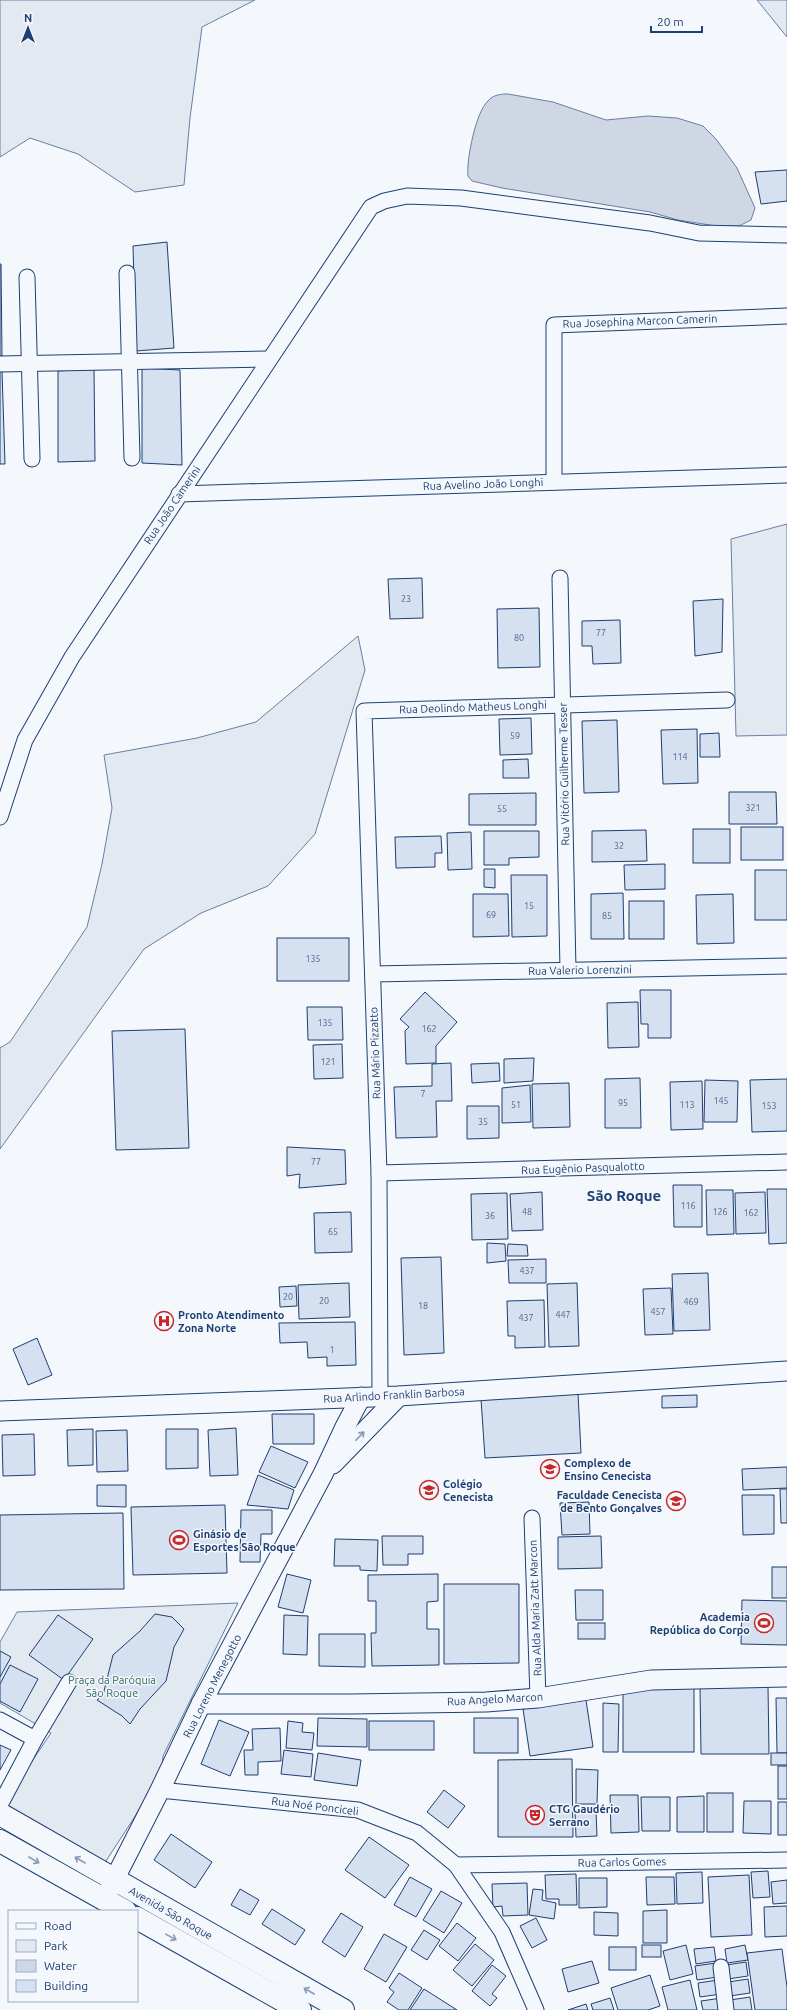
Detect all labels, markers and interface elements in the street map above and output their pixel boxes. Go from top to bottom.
north arrow [8,8,48,48]
scale bar [651,8,702,34]
text: N [24,12,32,24]
text: 20 m [657,15,684,28]
street label: Rua Josephina Marcon Camerin [563,312,717,330]
street label: Rua João Camerini [141,464,203,546]
street label: Rua Avelino João Longhi [423,476,543,492]
house number: 23 [401,594,411,604]
house number: 77 [596,628,606,638]
house number: 80 [514,633,524,643]
street label: Rua Deolindo Matheus Longhi [399,698,547,716]
street label: Rua Vitório Guilherme Tesser [557,702,571,846]
house number: 59 [510,731,520,741]
house number: 114 [672,752,688,762]
house number: 321 [745,803,761,813]
house number: 55 [497,804,507,814]
house number: 32 [614,841,624,851]
house number: 15 [524,901,534,911]
house number: 69 [486,910,496,920]
house number: 85 [602,911,612,921]
house number: 135 [305,954,321,964]
street label: Rua Valerio Lorenzini [528,963,632,977]
street label: Rua Mário Pizzatto [367,1007,383,1099]
house number: 135 [317,1018,333,1028]
house number: 162 [421,1024,437,1034]
house number: 121 [320,1057,336,1067]
house number: 7 [420,1089,426,1099]
house number: 145 [713,1096,729,1106]
house number: 95 [618,1098,628,1108]
house number: 51 [511,1100,521,1110]
house number: 113 [679,1100,695,1110]
house number: 153 [761,1101,777,1111]
house number: 35 [478,1117,488,1127]
house number: 77 [311,1157,321,1167]
street label: Rua Eugênio Pasqualotto [521,1160,645,1176]
district label: São Roque [587,1187,661,1204]
house number: 116 [680,1201,696,1211]
house number: 48 [522,1207,532,1217]
house number: 126 [712,1207,728,1217]
house number: 162 [743,1208,759,1218]
house number: 36 [485,1211,495,1221]
house number: 65 [328,1227,338,1237]
house number: 437 [519,1266,535,1276]
house number: 20 [283,1292,293,1302]
house number: 20 [319,1296,329,1306]
house number: 469 [683,1297,699,1307]
house number: 18 [418,1301,428,1311]
house number: 457 [650,1307,666,1317]
place label: Pronto Atendimento Zona Norte [178,1309,285,1334]
hospital icon: Pronto Atendimento Zona Norte [153,1310,175,1332]
house number: 447 [555,1310,571,1320]
house number: 437 [518,1313,534,1323]
house number: 1 [329,1345,335,1355]
street label: Rua Arlindo Franklin Barbosa [323,1385,465,1405]
one-way arrow [355,1431,365,1441]
place label: Complexo de Ensino Cenecista [564,1457,651,1482]
school or university icon: Complexo de Ensino Cenecista [539,1458,561,1480]
place label: Colégio Cenecista [443,1478,493,1503]
school or university icon: Colégio Cenecista [418,1479,440,1501]
place label: Faculdade Cenecista de Bento Gonçalves [557,1489,662,1514]
school or university icon: Faculdade Cenecista de Bento Gonçalves [665,1490,687,1512]
place label: Ginásio de Esportes São Roque [193,1528,296,1553]
sports icon: Ginásio de Esportes São Roque [168,1529,190,1551]
street label: Rua Alda Maria Zatt Marcon [527,1540,543,1676]
place label: Academia República do Corpo [650,1611,750,1636]
sports icon: Academia República do Corpo [753,1612,775,1634]
street label: Rua Loreno Menegotto [181,1632,243,1740]
park label: Praça da Paróquia São Roque [68,1674,156,1699]
street label: Rua Angelo Marcon [447,1690,543,1708]
street label: Rua Noé Ponciceli [271,1795,359,1817]
place label: CTG Gaudério Serrano [549,1803,620,1828]
theatre icon: CTG Gaudério Serrano [524,1804,546,1826]
street label: Rua Carlos Gomes [578,1855,667,1869]
one-way arrow [74,1856,86,1864]
one-way arrow [28,1857,40,1864]
street label: Avenida São Roque [127,1884,215,1942]
legend [8,1910,138,2002]
text: Road [44,1919,72,1932]
one-way arrow [165,1934,177,1942]
text: Park [44,1939,68,1952]
text: Water [44,1959,77,1972]
text: Building [44,1979,88,1992]
one-way arrow [303,1986,315,1994]

